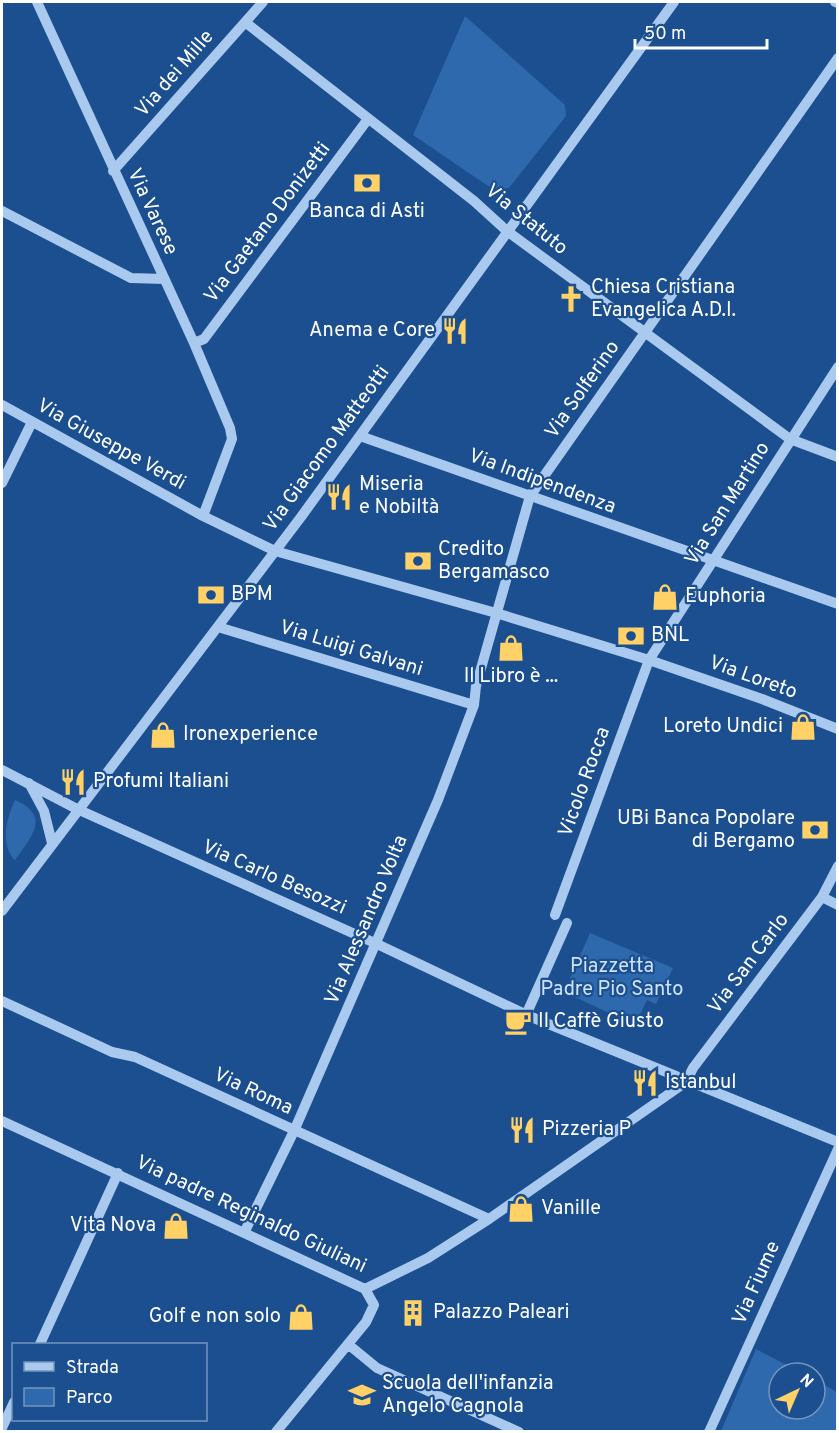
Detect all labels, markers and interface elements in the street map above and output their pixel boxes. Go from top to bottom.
scale bar [635,12,767,50]
text: 50 m [644,23,686,46]
street label: Via dei Mille [130,25,220,123]
street label: Via Gaetano Donizetti [199,137,337,309]
street label: Via Varese [121,164,183,260]
bank icon: Banca di Asti [352,168,382,198]
street label: Via Statuto [479,179,573,261]
place label: Banca di Asti [309,199,425,225]
place label: Chiesa Cristiana Evangelica A.D.I. [591,275,736,324]
church icon: Chiesa Cristiana Evangelica A.D.I. [556,284,586,314]
restaurant icon: Anema e Core [440,316,470,346]
place label: Anema e Core [309,318,435,344]
street label: Via Solferino [540,336,626,444]
street label: Via Giacomo Matteotti [258,361,396,537]
street label: Via Giuseppe Verdi [32,393,190,497]
street label: Via San Martino [680,437,776,571]
street label: Via Indipendenza [465,443,619,521]
place label: Miseria e Nobiltà [359,472,439,521]
restaurant icon: Miseria e Nobiltà [324,482,354,512]
place label: Credito Bergamasco [438,537,550,586]
bank icon: Credito Bergamasco [403,546,433,576]
bank icon: BPM [196,580,226,610]
place label: BPM [231,582,273,608]
shop icon: Euphoria [650,582,680,612]
place label: Euphoria [685,584,766,610]
street label: Via Luigi Galvani [276,615,426,683]
bank icon: BNL [616,621,646,651]
place label: BNL [651,623,689,649]
shop icon: Il Libro è ... [496,633,526,663]
street label: Via Loreto [705,650,801,706]
place label: Il Libro è ... [464,664,558,690]
shop icon: Loreto Undici [788,712,818,742]
place label: Loreto Undici [663,714,783,740]
shop icon: Ironexperience [148,720,178,750]
place label: Ironexperience [183,722,318,748]
street label: Vicolo Rocca [553,723,617,841]
restaurant icon: Profumi Italiani [58,767,88,797]
place label: Profumi Italiani [93,769,229,795]
place label: UBi Banca Popolare di Bergamo [617,806,795,855]
bank icon: UBi Banca Popolare di Bergamo [800,815,830,845]
street label: Via Alessandro Volta [320,831,414,1009]
street label: Via Carlo Besozzi [198,835,350,921]
street label: Via San Carlo [703,908,795,1020]
park label: Piazzetta Padre Pio Santo [541,954,683,1003]
cafe icon: Il Caffè Giusto [503,1007,533,1037]
place label: Il Caffè Giusto [538,1009,664,1035]
street label: Via Roma [209,1062,297,1122]
restaurant icon: Istanbul [630,1068,660,1098]
place label: Istanbul [665,1070,737,1096]
restaurant icon: Pizzeria P [507,1115,537,1145]
place label: Pizzeria P [542,1117,631,1143]
street label: Via padre Reginaldo Giuliani [131,1150,371,1280]
shop icon: Vanille [506,1194,536,1224]
place label: Vanille [541,1196,601,1222]
shop icon: Vita Nova [161,1211,191,1241]
place label: Vita Nova [70,1213,156,1239]
street label: Via Fiume [727,1237,787,1329]
building icon: Palazzo Paleari [398,1298,428,1328]
place label: Palazzo Paleari [433,1300,570,1326]
shop icon: Golf e non solo [286,1302,316,1332]
place label: Golf e non solo [149,1304,281,1330]
legend [12,1343,207,1421]
text: Strada [66,1357,119,1380]
north arrow [767,1361,827,1421]
text: N [795,1370,817,1393]
place label: Scuola dell'infanzia Angelo Cagnola [382,1371,554,1420]
school or university icon: Scuola dell'infanzia Angelo Cagnola [347,1380,377,1410]
text: Parco [66,1387,112,1410]

